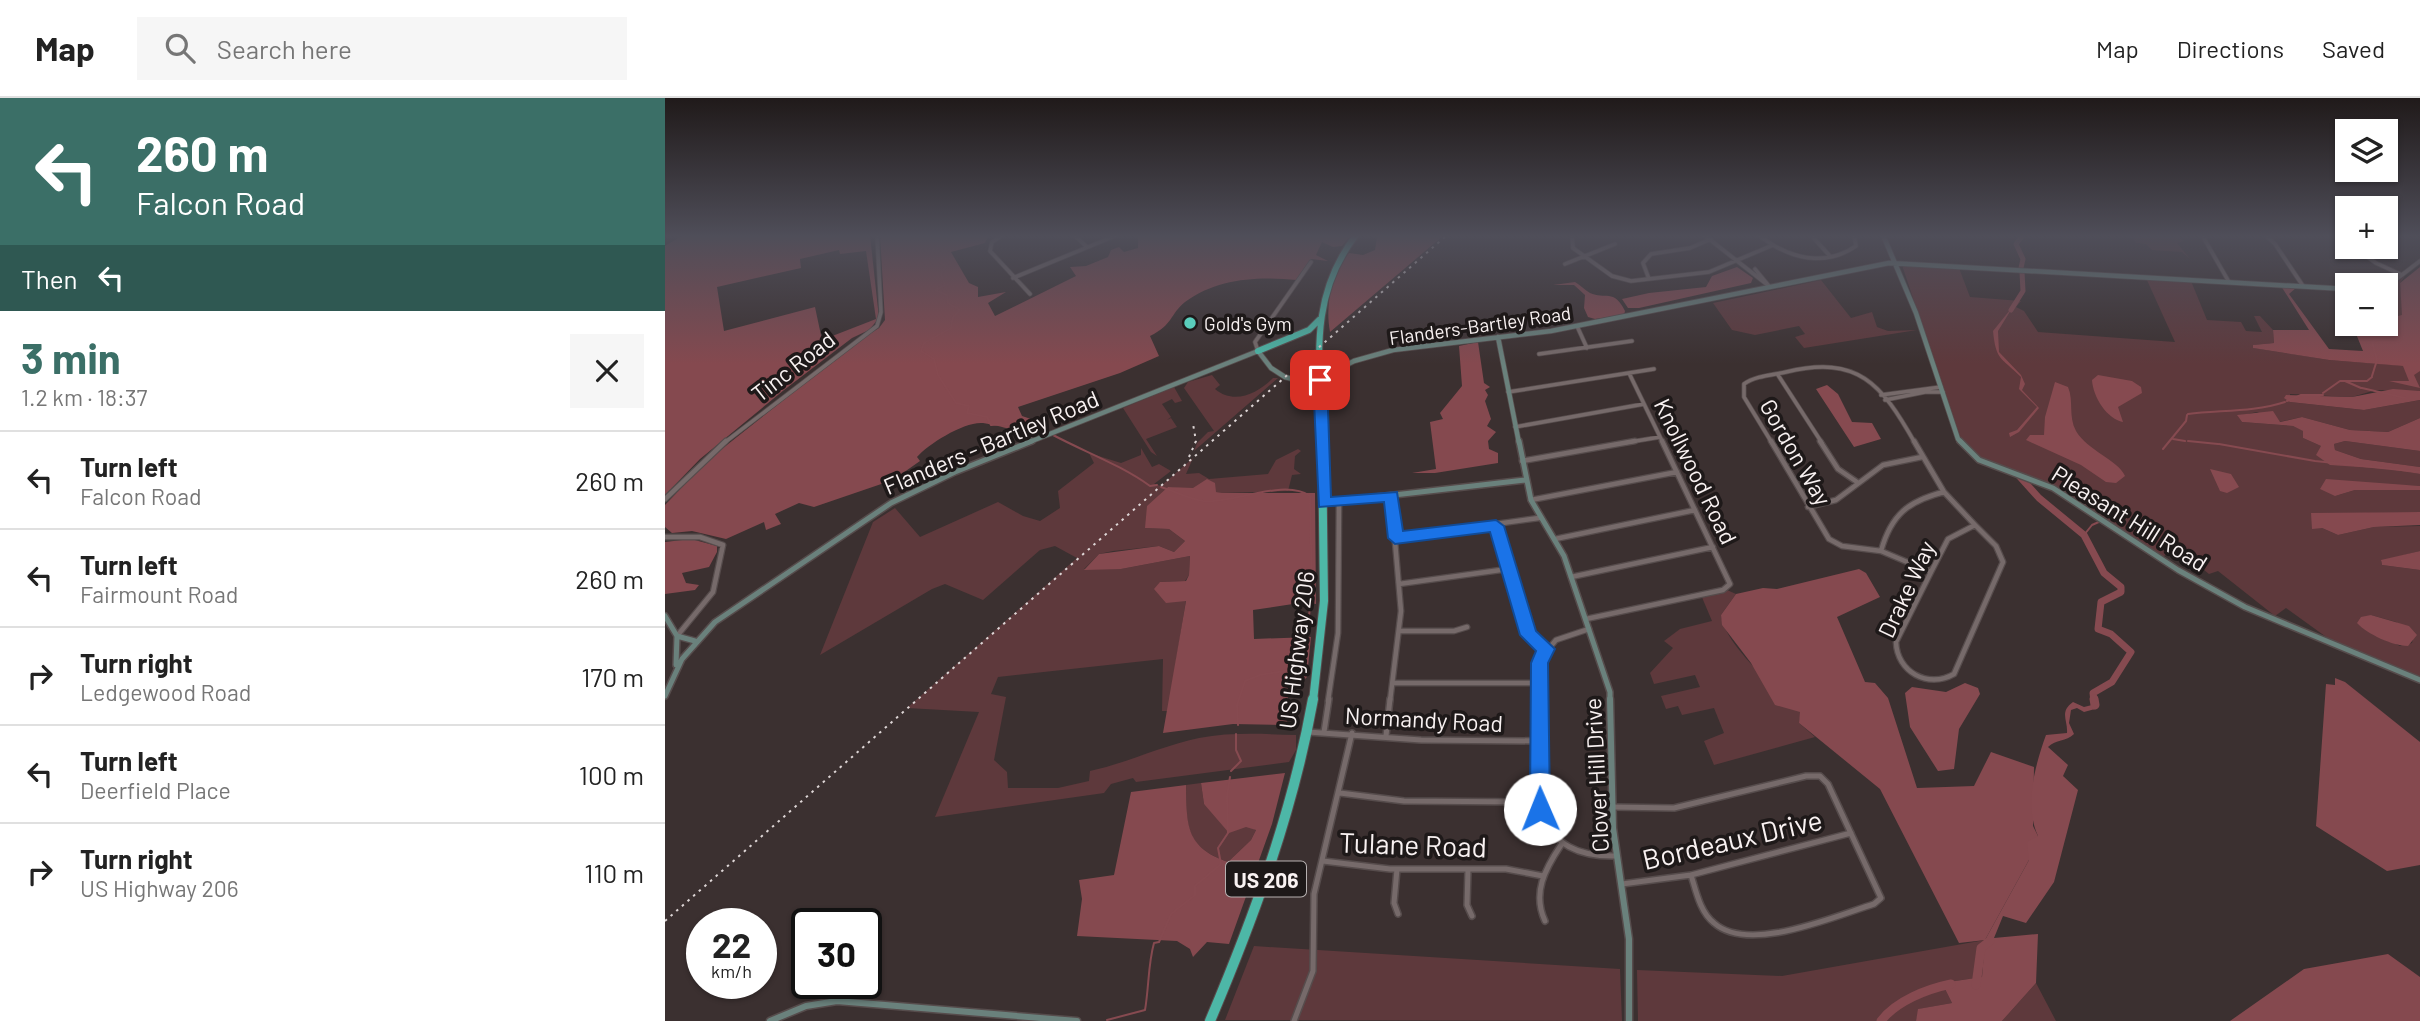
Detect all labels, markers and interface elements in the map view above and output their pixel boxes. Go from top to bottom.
search box [137,17,627,80]
text: Map [35,28,95,68]
icon: search [161,29,199,67]
text: Search here [217,33,352,64]
text: Map [2096,34,2139,63]
text: Directions [2177,34,2284,63]
text: Saved [2322,34,2385,63]
map controls [2335,119,2398,336]
button: layers [2335,119,2398,182]
text: 260 m [136,123,268,182]
icon: left [21,126,112,217]
text: Falcon Road [136,183,305,221]
button: + [2335,196,2398,259]
icon: left [92,259,130,297]
text: Then [21,263,78,294]
button: − [2335,273,2398,336]
street label: Flanders-Bartley Road [1388,301,1572,349]
place label: Gold's Gym [1204,312,1292,335]
marker: Gold's Gym [1182,315,1198,331]
street label: Tinc Road [746,325,840,407]
text: 3 min [21,332,121,382]
button: close [570,334,644,408]
pin [1290,350,1350,410]
icon: arrive [1301,361,1339,399]
text: 1.2 km · 18:37 [21,383,148,411]
street label: Flanders - Bartley Road [879,384,1103,500]
street label: Knollwood Road [1649,394,1743,548]
street label: Gordon Way [1754,394,1838,511]
text: Turn left [80,451,178,482]
street label: Pleasant Hill Road [2047,459,2213,577]
icon: left [21,461,59,499]
text: 260 m [575,465,644,496]
text: Falcon Road [80,482,202,510]
street label: Drake Way [1871,536,1941,642]
text: Turn left [80,549,178,580]
icon: left [21,559,59,597]
text: 260 m [575,563,644,594]
street label: US Highway 206 [1272,570,1320,730]
text: Fairmount Road [80,580,238,608]
text: Turn right [80,647,193,678]
icon: right [21,657,59,695]
text: 170 m [581,661,644,692]
text: Ledgewood Road [80,678,251,706]
street label: Clover Hill Drive [1578,697,1614,853]
street label: Normandy Road [1344,701,1504,737]
text: Turn left [80,745,178,776]
icon: left [21,755,59,793]
text: 100 m [579,759,644,790]
position arrow [1503,772,1577,846]
text: Deerfield Place [80,776,231,804]
street label: Bordeaux Drive [1639,802,1825,876]
street label: Tulane Road [1339,824,1487,864]
text: Turn right [80,843,193,874]
icon: right [21,853,59,891]
text: 110 m [584,857,644,888]
road number: US 206 [1226,862,1306,896]
text: US Highway 206 [80,874,239,902]
speed limit sign: 30 [791,908,882,999]
text: 22 [712,923,751,965]
text: km/h [711,960,752,982]

